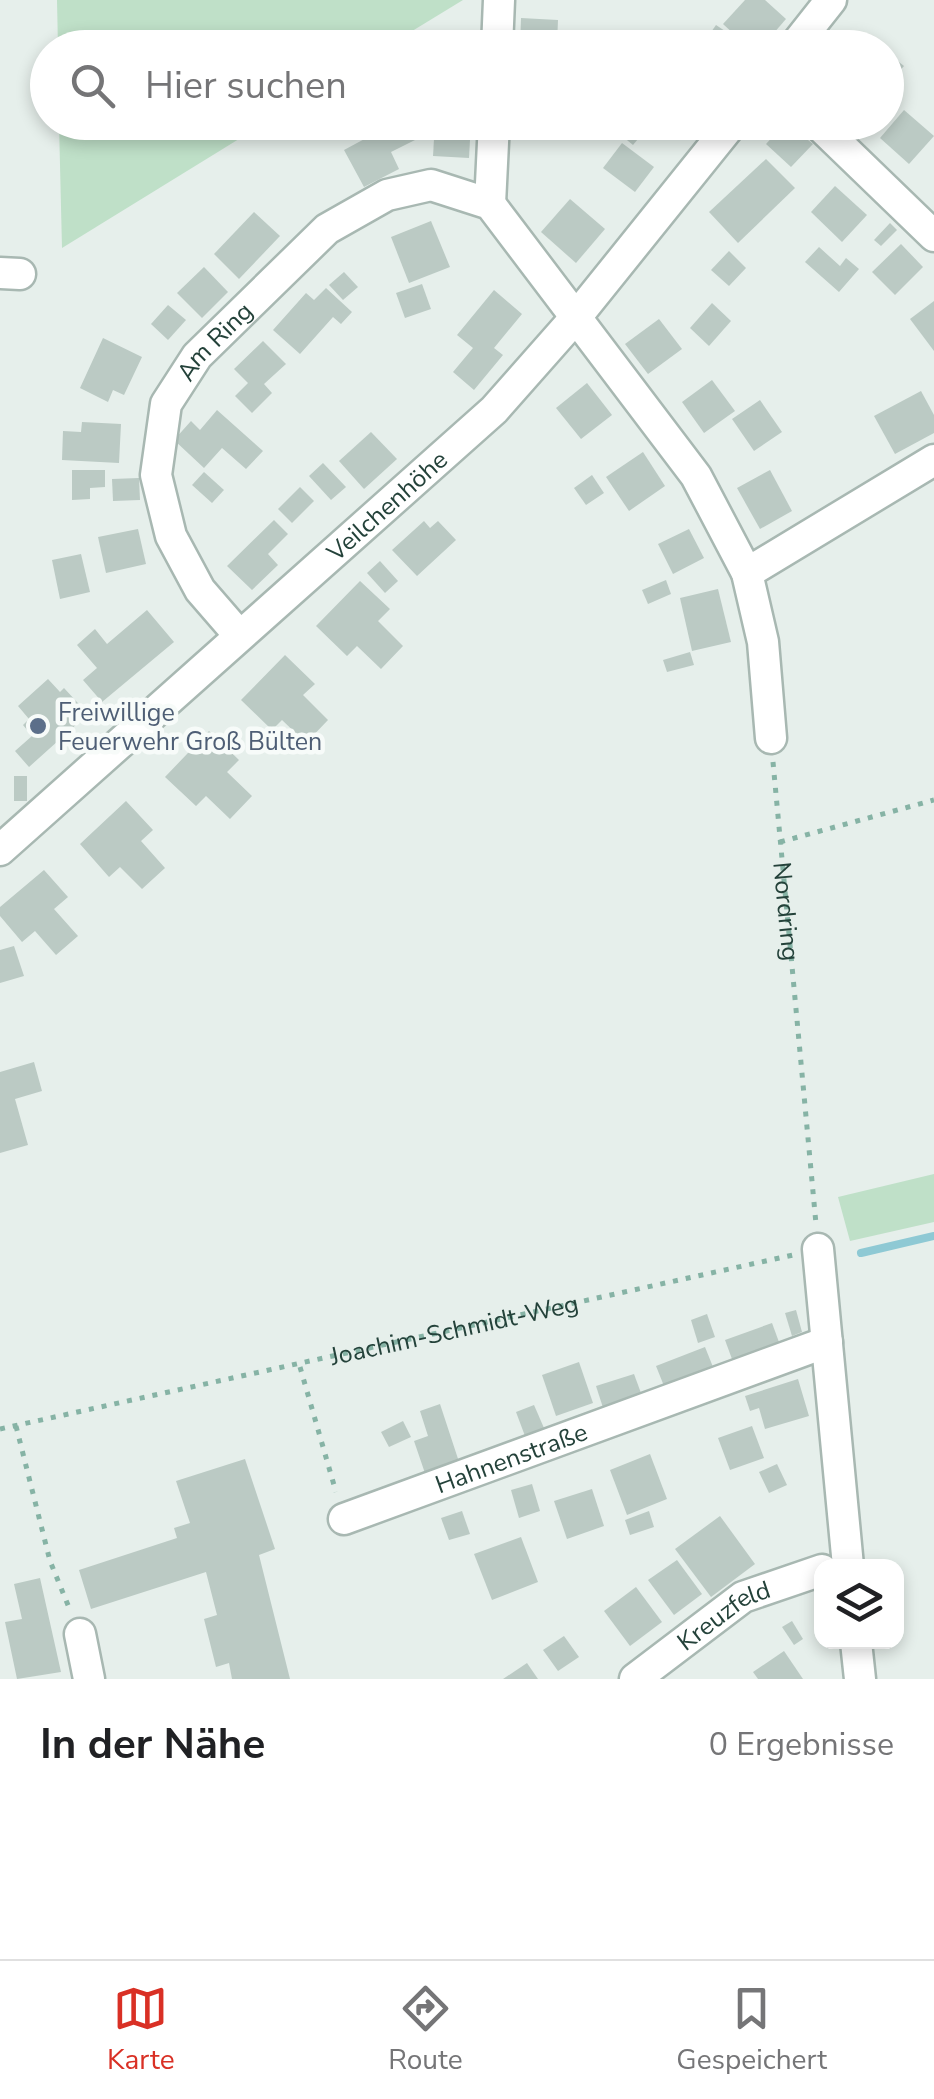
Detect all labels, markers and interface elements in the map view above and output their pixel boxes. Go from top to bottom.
search box [30,30,904,140]
icon: search [65,58,120,113]
text: Hier suchen [145,60,347,111]
street label: Am Ring [169,295,261,388]
street label: Veilchenhöhe [319,443,455,570]
place label: Freiwillige Feuerwehr Groß Bülten [58,696,322,759]
marker: Freiwillige Feuerwehr Groß Bülten [27,715,49,737]
street label: Nordring [764,860,807,963]
street label: Joachim-Schmidt-Weg [326,1287,582,1374]
street label: Hahnenstraße [431,1415,592,1502]
map controls [814,1559,904,1649]
button: layers [814,1559,904,1649]
street label: Kreuzfeld [671,1573,775,1659]
text: In der Nähe [40,1716,265,1773]
text: 0 Ergebnisse [709,1723,894,1766]
tab: Karte [107,1981,175,2079]
tab: Route [388,1981,463,2079]
tab: Gespeichert [676,1981,827,2079]

